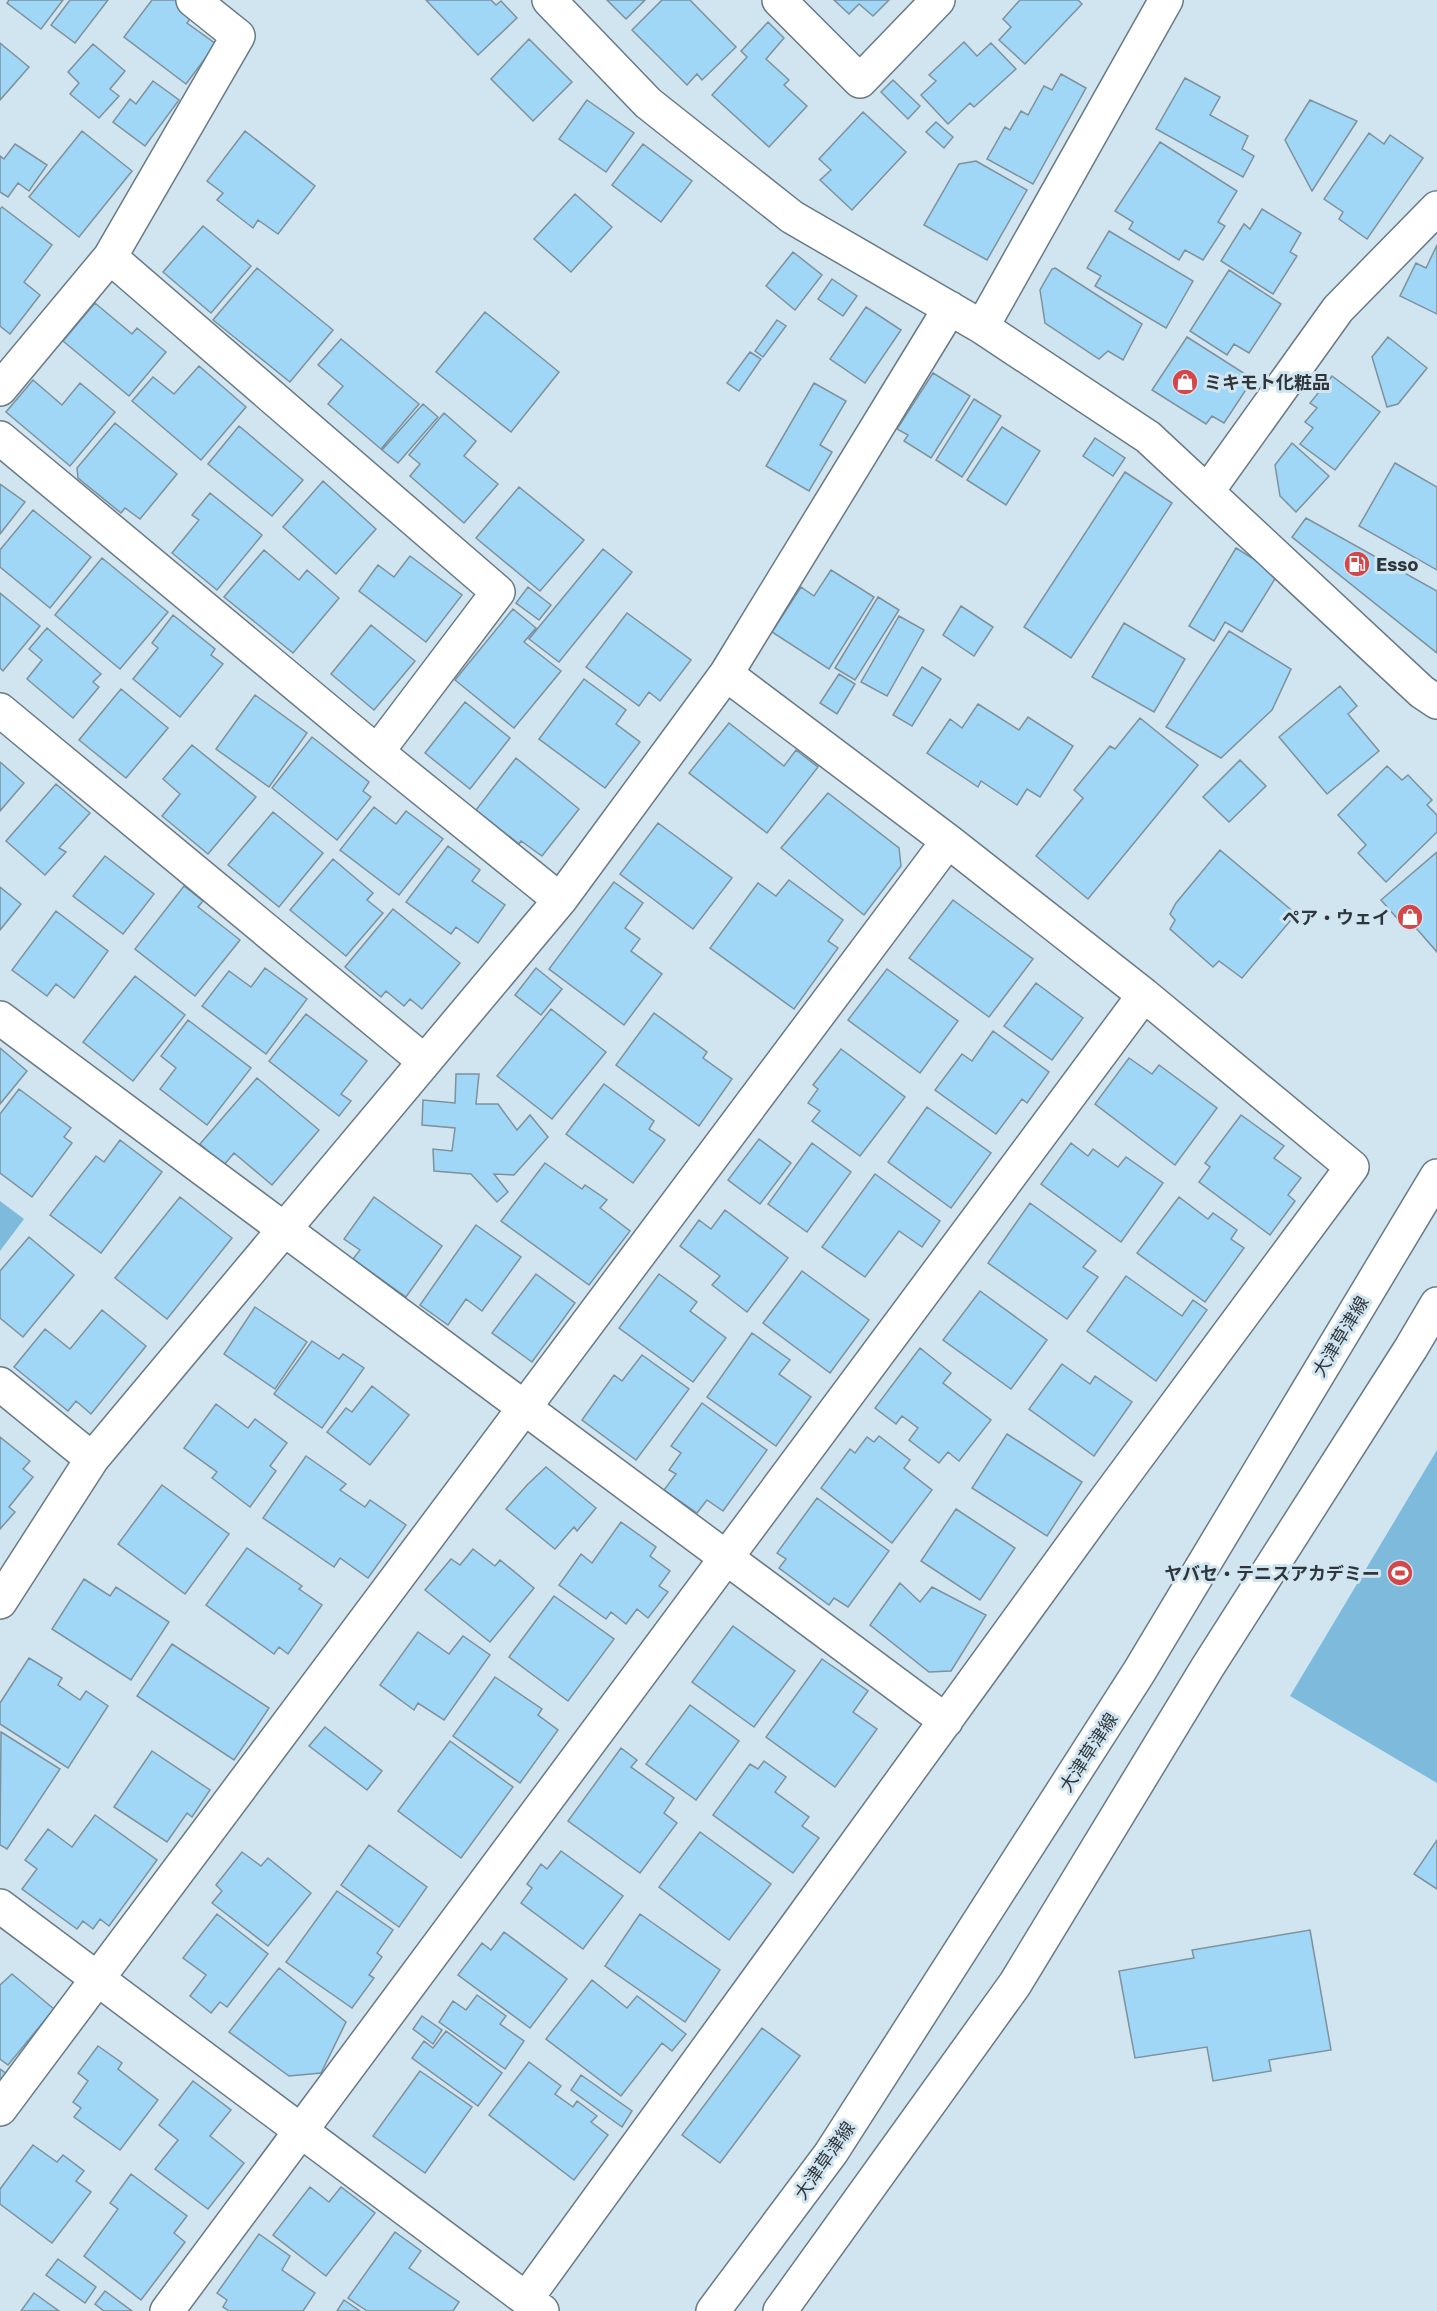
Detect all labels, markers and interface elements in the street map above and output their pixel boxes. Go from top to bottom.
shop icon: ミキモト化粧品 [1170,367,1200,397]
place label: ミキモト化粧品 [1204,371,1330,393]
fuel station icon: Esso [1342,549,1372,579]
place label: Esso [1376,553,1418,575]
shop icon: ペア・ウェイ [1395,902,1425,932]
place label: ペア・ウェイ [1282,906,1390,928]
street label: 大津草津線 [1307,1292,1373,1380]
sports icon: ヤバセ・テニスアカデミー [1385,1558,1415,1588]
place label: ヤバセ・テニスアカデミー [1164,1562,1380,1584]
street label: 大津草津線 [1054,1708,1122,1796]
street label: 大津草津線 [789,2117,859,2203]

